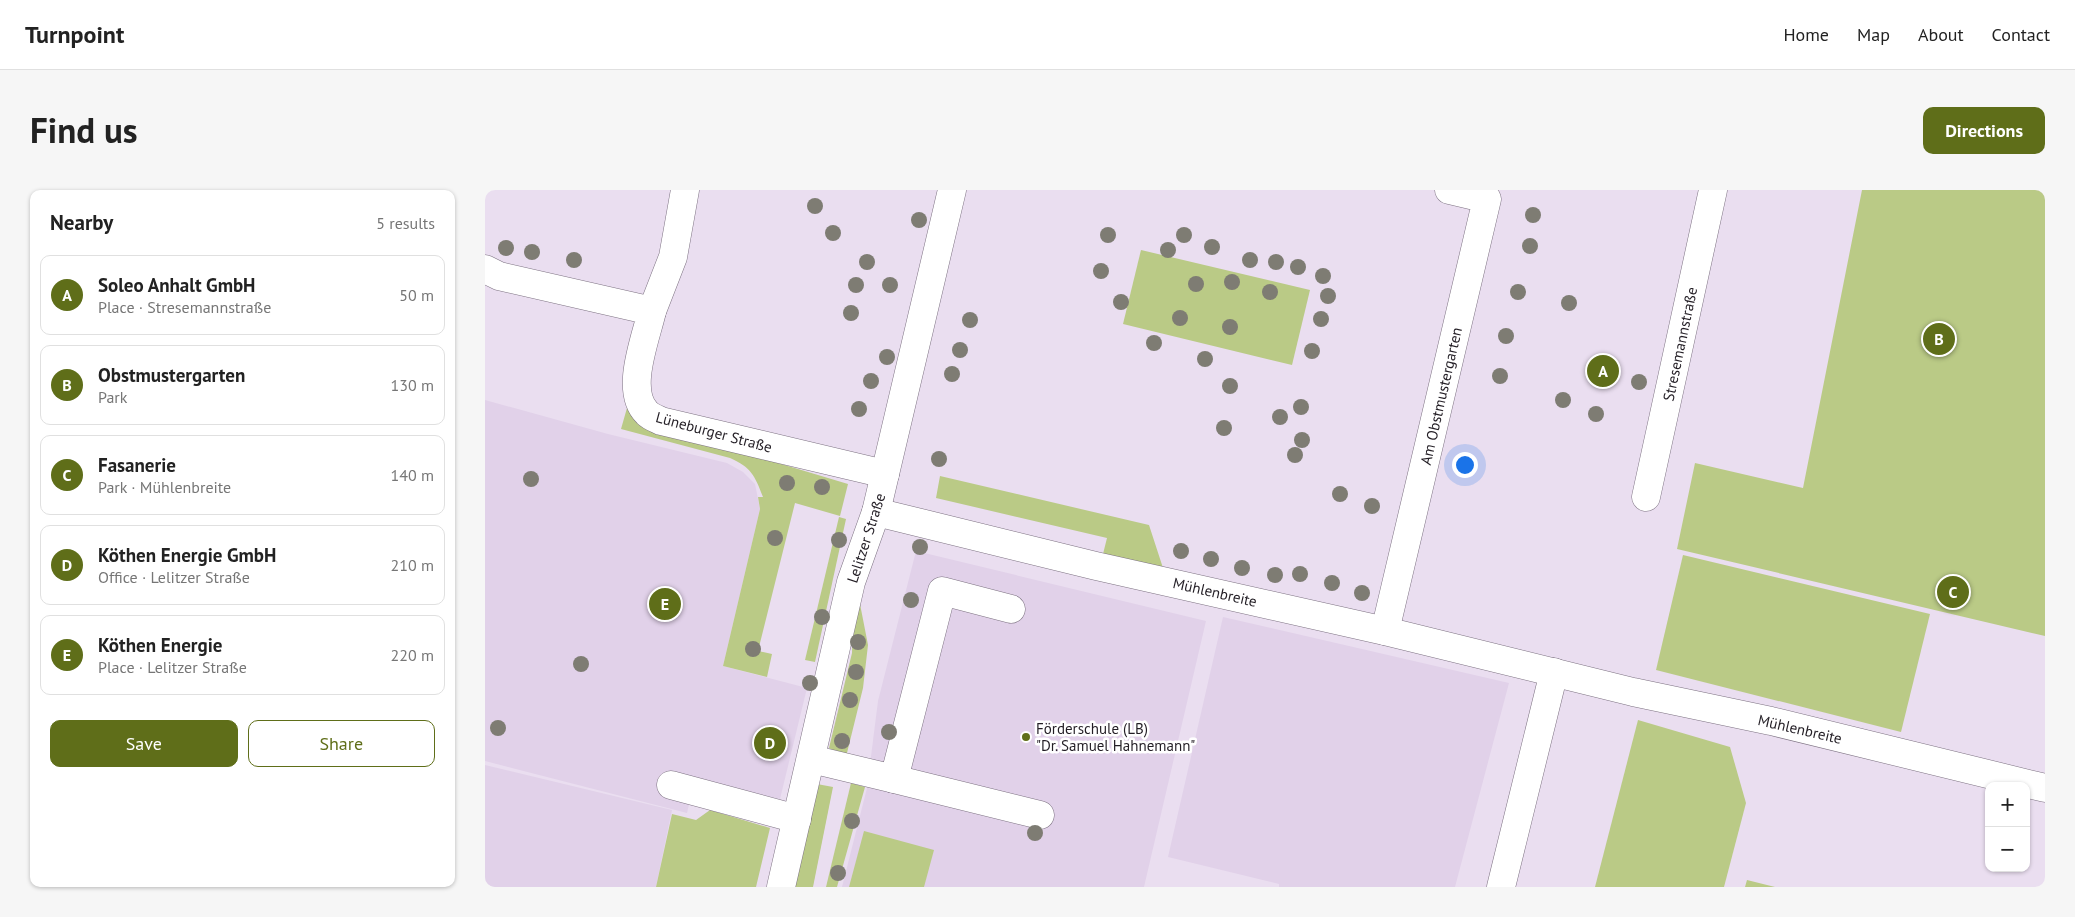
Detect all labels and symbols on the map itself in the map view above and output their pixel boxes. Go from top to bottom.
street label: Stresemannstraße [1659,285,1701,403]
pin: B [1923,320,1955,358]
street label: Am Obstmustergarten [1416,325,1466,467]
pin: A [1587,352,1619,390]
street label: Lüneburger Straße [654,407,774,457]
your location [1452,452,1478,478]
street label: Lelitzer Straße [843,491,889,585]
street label: Mühlenbreite [1171,573,1259,611]
pin: C [1937,573,1969,611]
pin: E [649,585,681,623]
street label: Mühlenbreite [1756,710,1844,748]
place label: Förderschule (LB) "Dr. Samuel Hahnemann" [1036,719,1195,755]
pin: D [754,724,786,762]
marker: Förderschule (LB) "Dr. Samuel Hahnemann" [1020,731,1032,743]

